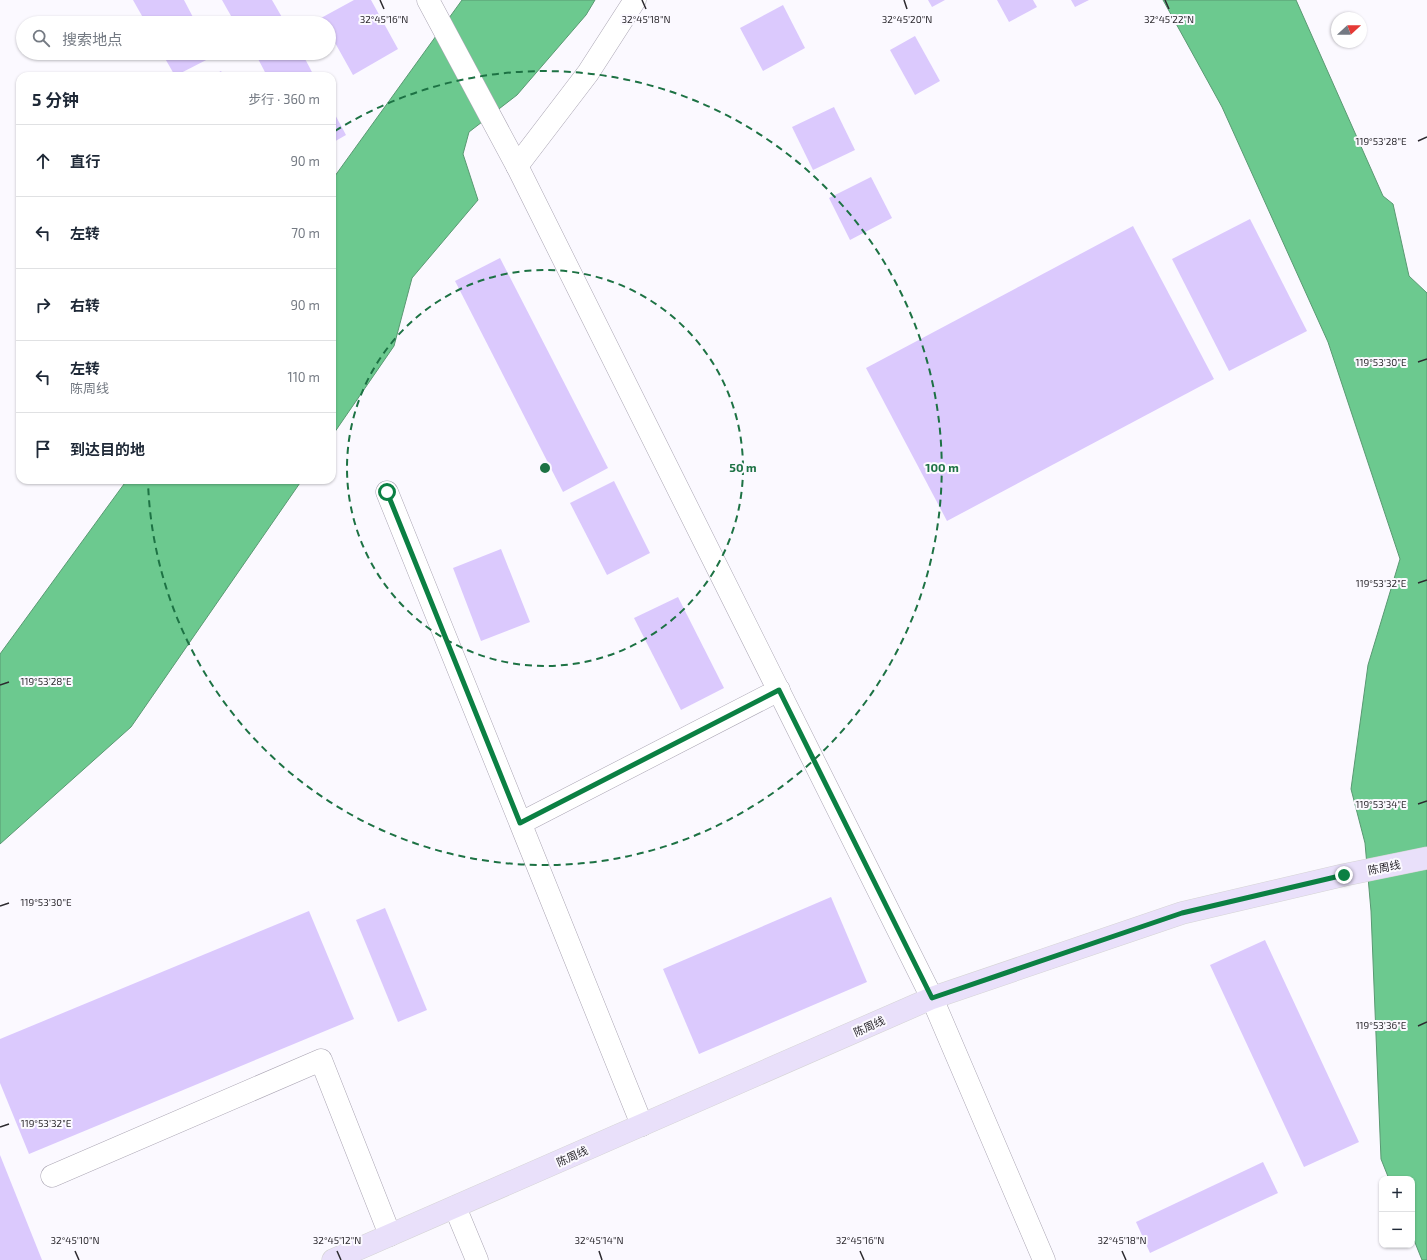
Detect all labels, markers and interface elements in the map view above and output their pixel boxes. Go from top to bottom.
north arrow [1331,12,1367,48]
text: 32°45'16"N [360,13,408,25]
text: 32°45'18"N [621,13,671,25]
text: 32°45'20"N [882,13,932,25]
text: 32°45'22"N [1144,13,1194,25]
search box [16,16,336,60]
icon: search [30,27,52,49]
text: 搜索地点 [62,30,122,48]
text: 5 分钟 [32,89,79,109]
text: 步行 · 360 m [248,91,320,107]
text: 119°53'28"E [1355,135,1407,147]
icon: ahead [32,150,54,172]
text: 直行 [70,152,100,170]
text: 90 m [290,153,320,169]
icon: left [32,222,54,244]
text: 左转 [70,224,100,242]
text: 70 m [291,225,320,241]
icon: right [32,294,54,316]
text: 右转 [70,296,100,314]
text: 90 m [290,297,320,313]
text: 119°53'30"E [1355,356,1407,368]
text: 左转 [70,359,100,377]
icon: left [32,366,54,388]
text: 110 m [288,369,320,385]
text: 陈周线 [70,380,109,396]
icon: arrive [32,438,54,460]
text: 到达目的地 [70,440,145,458]
text: 50 m [729,460,757,474]
text: 100 m [925,460,959,474]
centre of rings [538,461,552,475]
route start [378,483,396,501]
text: 119°53'32"E [1356,577,1407,589]
text: 119°53'28"E [20,675,72,687]
text: 119°53'34"E [1355,798,1407,810]
street label: 陈周线 [1367,857,1401,877]
route end [1335,866,1353,884]
text: 119°53'30"E [20,896,72,908]
street label: 陈周线 [851,1013,887,1039]
text: 119°53'36"E [1356,1019,1407,1031]
text: 119°53'32"E [21,1117,72,1129]
street label: 陈周线 [554,1143,590,1169]
map controls [1379,1176,1415,1248]
button: + [1379,1176,1415,1212]
button: − [1379,1212,1415,1248]
text: 32°45'10"N [51,1234,100,1246]
text: 32°45'12"N [313,1234,361,1246]
text: 32°45'14"N [574,1234,624,1246]
text: 32°45'16"N [836,1234,884,1246]
text: 32°45'18"N [1097,1234,1147,1246]

